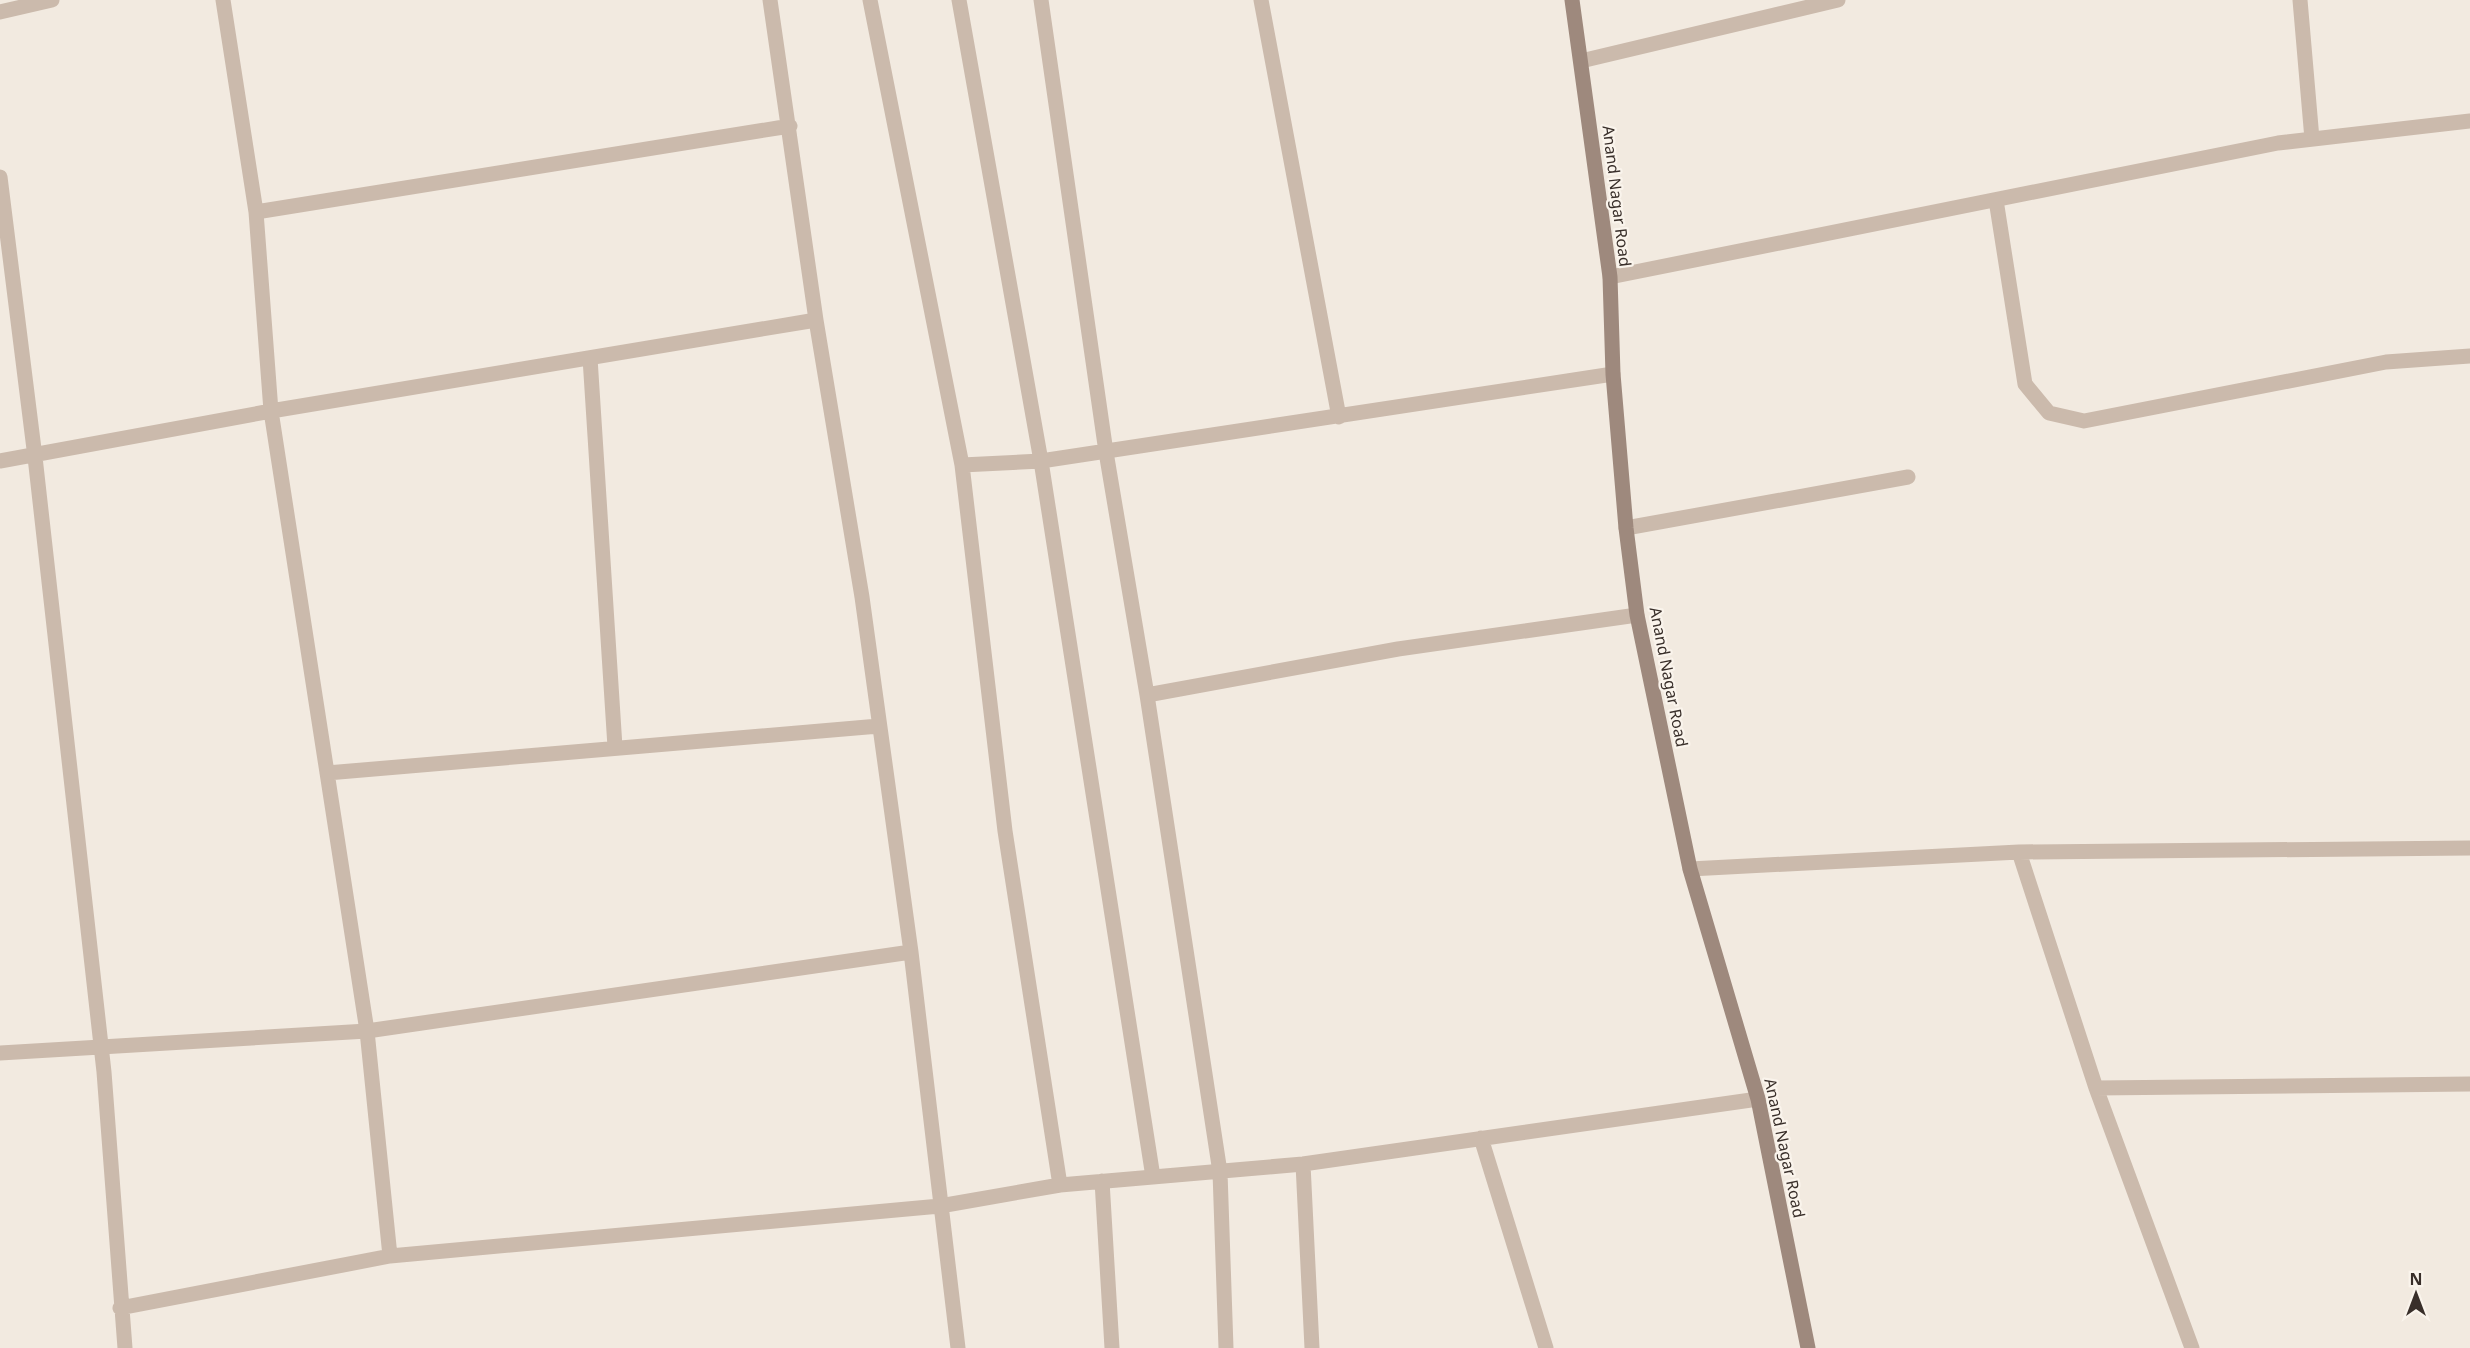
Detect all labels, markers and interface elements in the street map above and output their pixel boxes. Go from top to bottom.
street label: Anand Nagar Road [1597,124,1637,268]
street label: Anand Nagar Road [1645,605,1693,749]
street label: Anand Nagar Road [1759,1076,1811,1220]
north arrow [2386,1264,2446,1324]
text: N [2409,1268,2423,1290]

